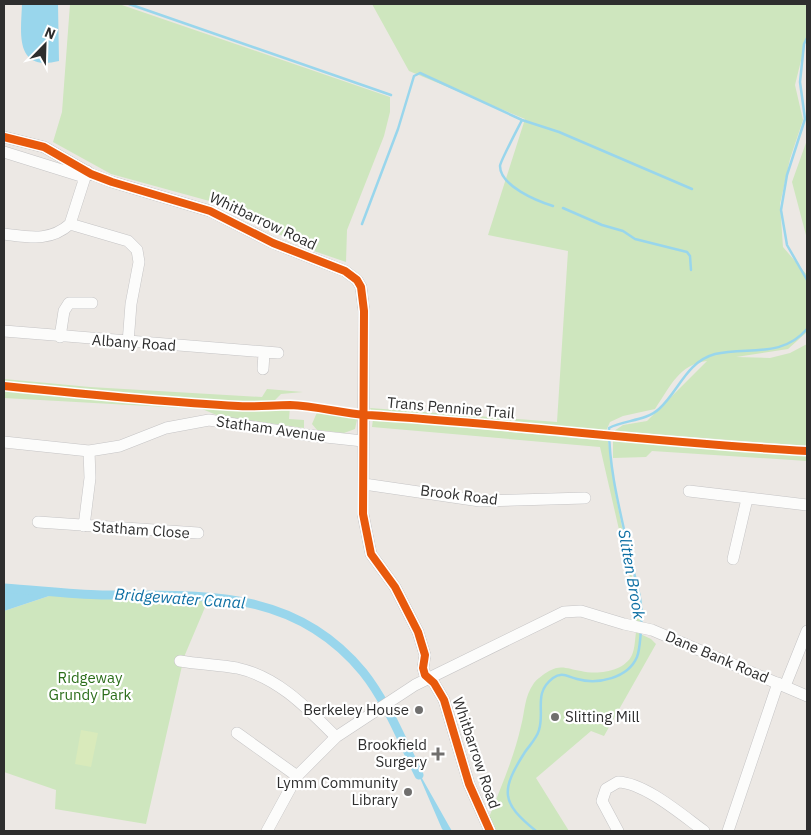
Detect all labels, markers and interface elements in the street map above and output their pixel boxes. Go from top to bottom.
north arrow [20,20,70,70]
text: N [42,23,58,43]
street label: Whitbarrow Road [206,187,320,254]
street label: Albany Road [91,330,177,355]
street label: Trans Pennine Trail [386,392,516,423]
street label: Statham Avenue [215,411,327,446]
street label: Brook Road [419,480,499,509]
street label: Statham Close [92,517,190,542]
water label: Slitten Brook [614,528,650,621]
water label: Bridgewater Canal [114,583,247,613]
street label: Dane Bank Road [663,626,772,687]
park label: Ridgeway Grundy Park [48,668,132,704]
street label: Whitbarrow Road [449,695,504,811]
place label: Berkeley House [303,700,409,719]
marker: Berkeley House [413,704,425,716]
place label: Slitting Mill [565,707,640,726]
marker: Slitting Mill [549,711,561,723]
place label: Brookfield Surgery [358,735,428,771]
marker: Brookfield Surgery [431,747,445,761]
place label: Lymm Community Library [276,773,399,809]
marker: Lymm Community Library [402,786,414,798]

